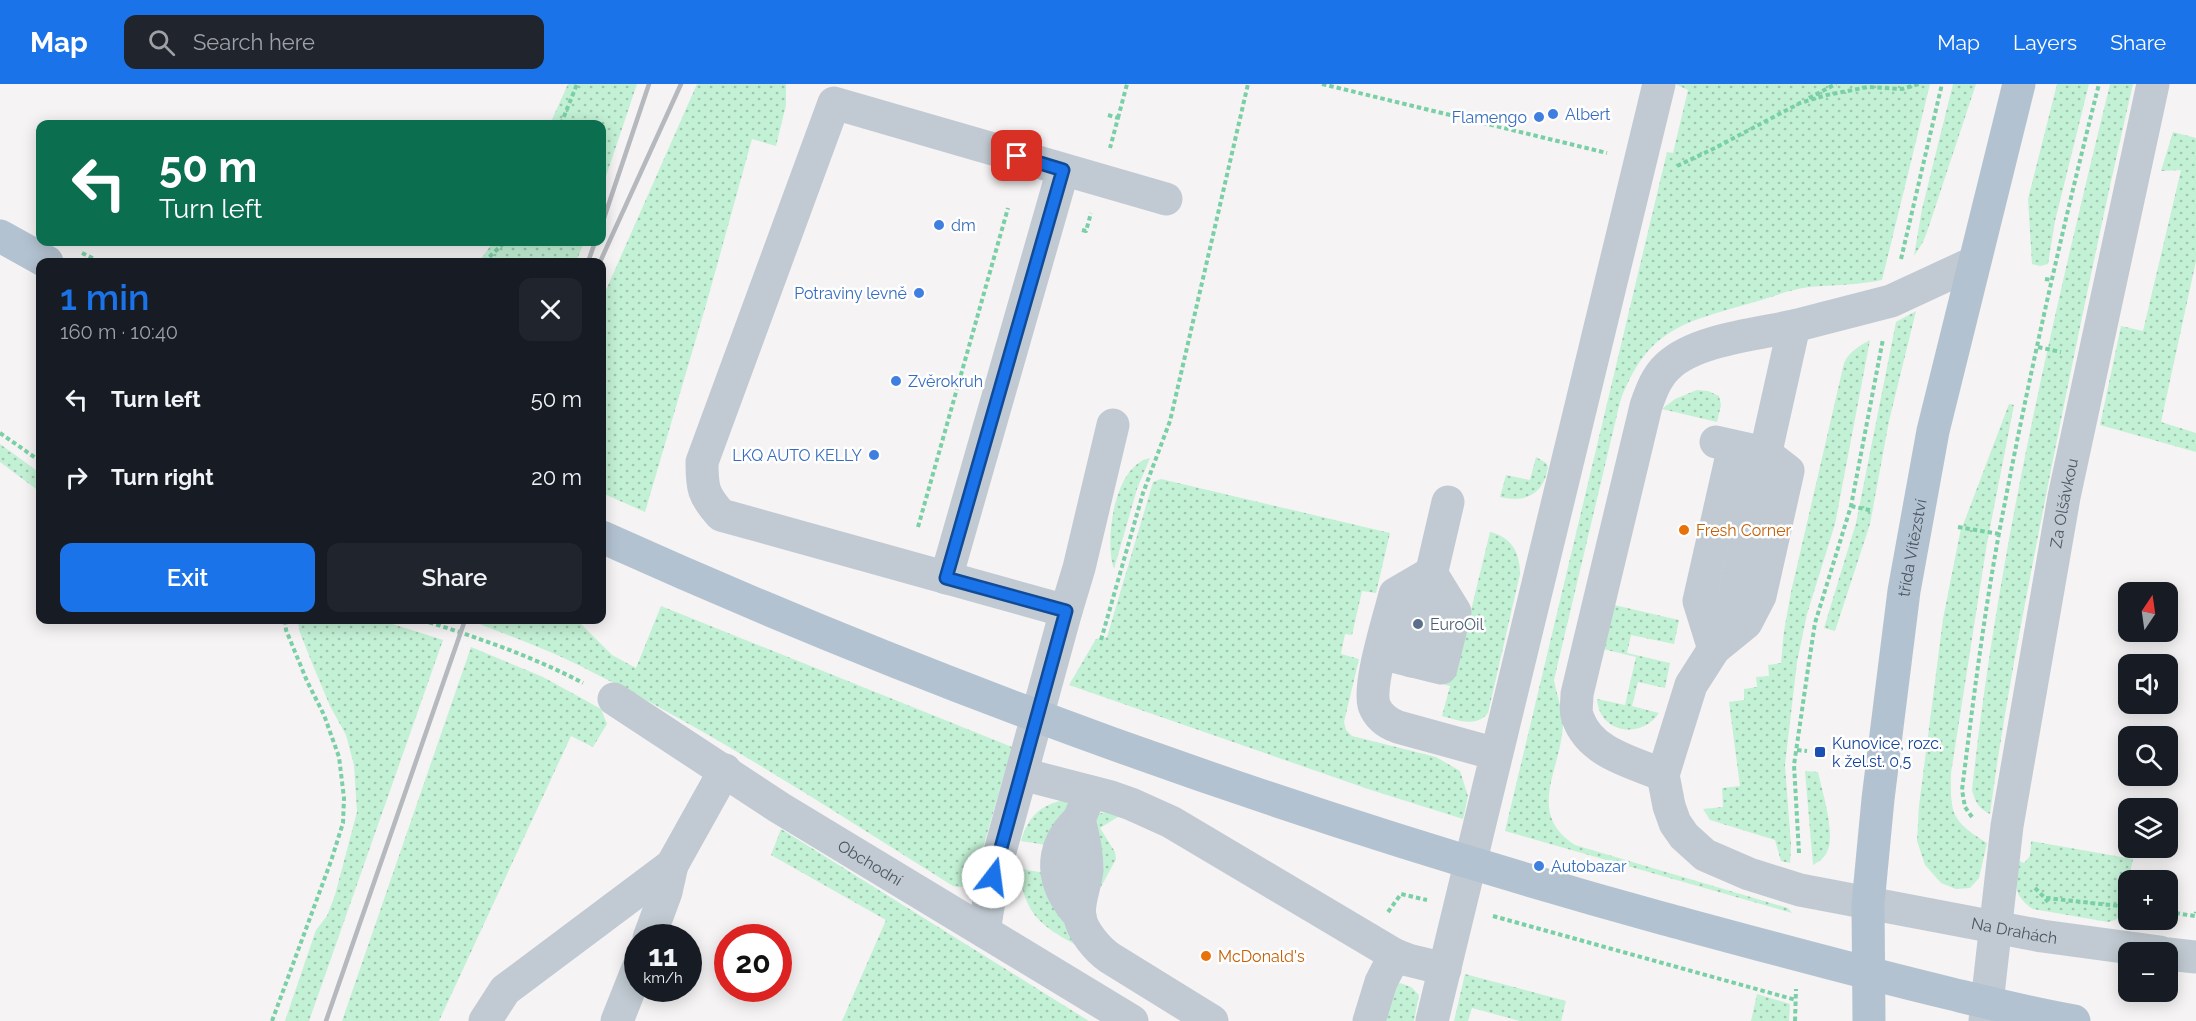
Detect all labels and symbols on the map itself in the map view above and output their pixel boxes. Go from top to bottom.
place label: Albert [1565,105,1611,124]
marker: Albert [1546,107,1560,121]
place label: Flamengo [1452,108,1527,127]
marker: Flamengo [1532,110,1546,124]
pin [991,130,1042,181]
place label: dm [951,216,976,235]
marker: dm [932,218,946,232]
place label: Potraviny levně [794,284,907,303]
marker: Potraviny levně [912,286,926,300]
place label: Zvěrokruh [908,372,983,391]
marker: Zvěrokruh [889,374,903,388]
place label: LKQ AUTO KELLY [732,446,863,465]
marker: LKQ AUTO KELLY [867,448,881,462]
street label: Za Olšávkou [2046,457,2082,550]
street label: třída Vítězství [1894,497,1931,598]
place label: Fresh Corner [1696,521,1792,540]
marker: Fresh Corner [1677,523,1691,537]
north arrow [2118,582,2178,642]
place label: EuroOil [1430,615,1484,634]
marker: EuroOil [1411,617,1425,631]
place label: Kunovice, rozc. k žel.st. 0,5 [1832,734,1942,771]
marker: Kunovice, rozc. k žel.st. 0,5 [1813,745,1827,759]
street label: Obchodní [834,836,906,890]
position arrow [961,845,1025,909]
place label: Autobazar [1551,857,1627,876]
marker: Autobazar [1532,859,1546,873]
street label: Na Drahách [1970,914,2059,948]
speed limit sign: 20 [714,924,792,1002]
place label: McDonald's [1218,947,1305,966]
marker: McDonald's [1199,949,1213,963]

